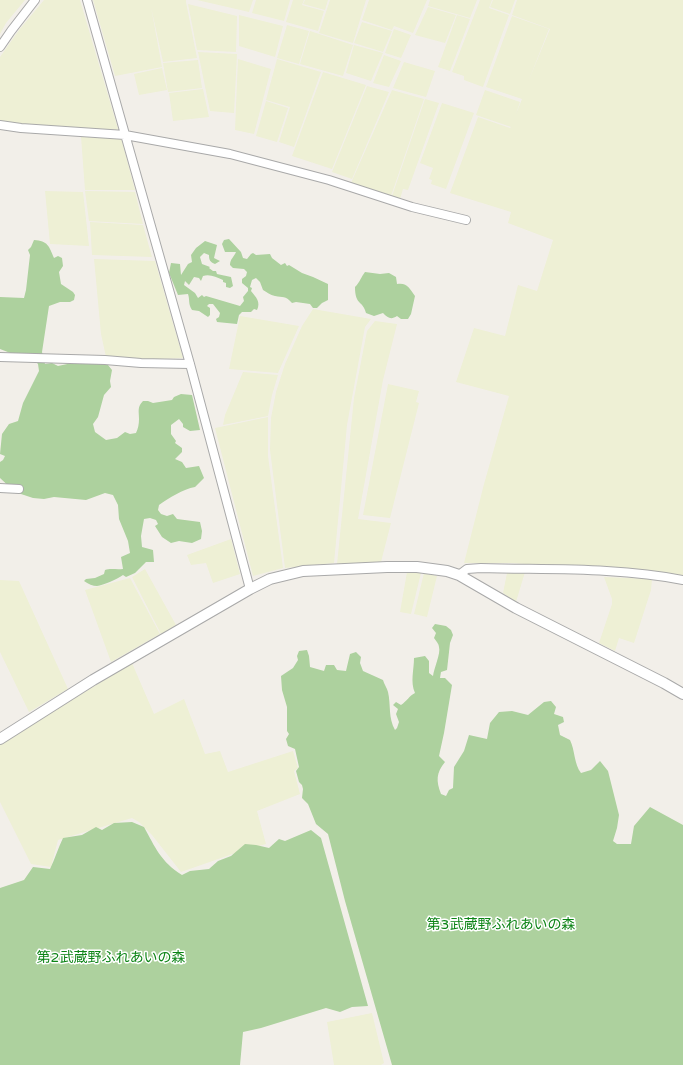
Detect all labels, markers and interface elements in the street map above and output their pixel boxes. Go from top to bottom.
park label: 第3武蔵野ふれあいの森 [427,917,575,933]
park label: 第2武蔵野ふれあいの森 [37,950,185,966]

